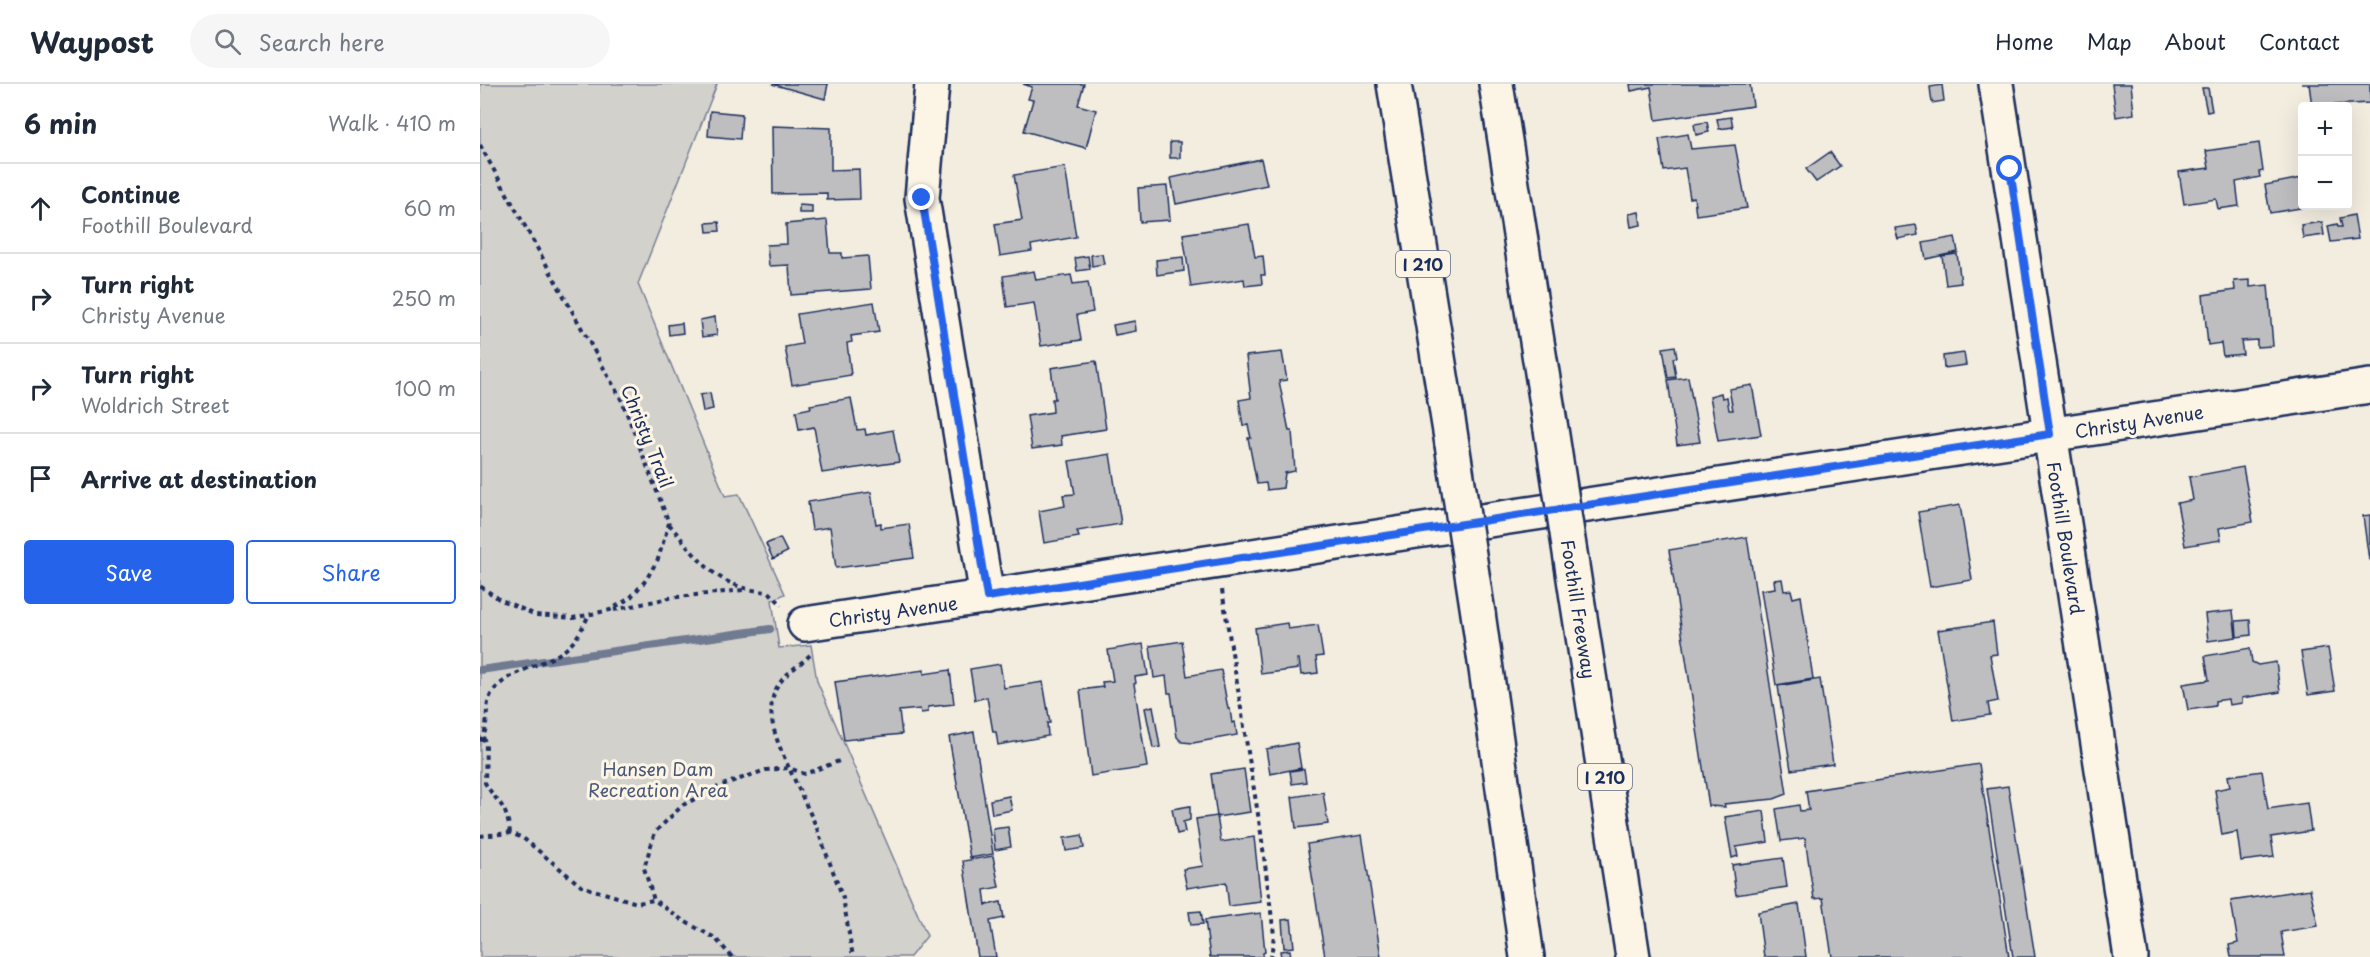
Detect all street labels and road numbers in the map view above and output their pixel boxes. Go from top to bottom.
road number: I 210 [1396,251,1450,277]
street label: Christy Trail [615,380,681,492]
street label: Christy Avenue [2073,397,2206,445]
street label: Foothill Boulevard [2041,460,2091,616]
street label: Foothill Freeway [1555,537,1603,681]
street label: Christy Avenue [827,589,959,633]
road number: I 210 [1578,764,1632,790]

